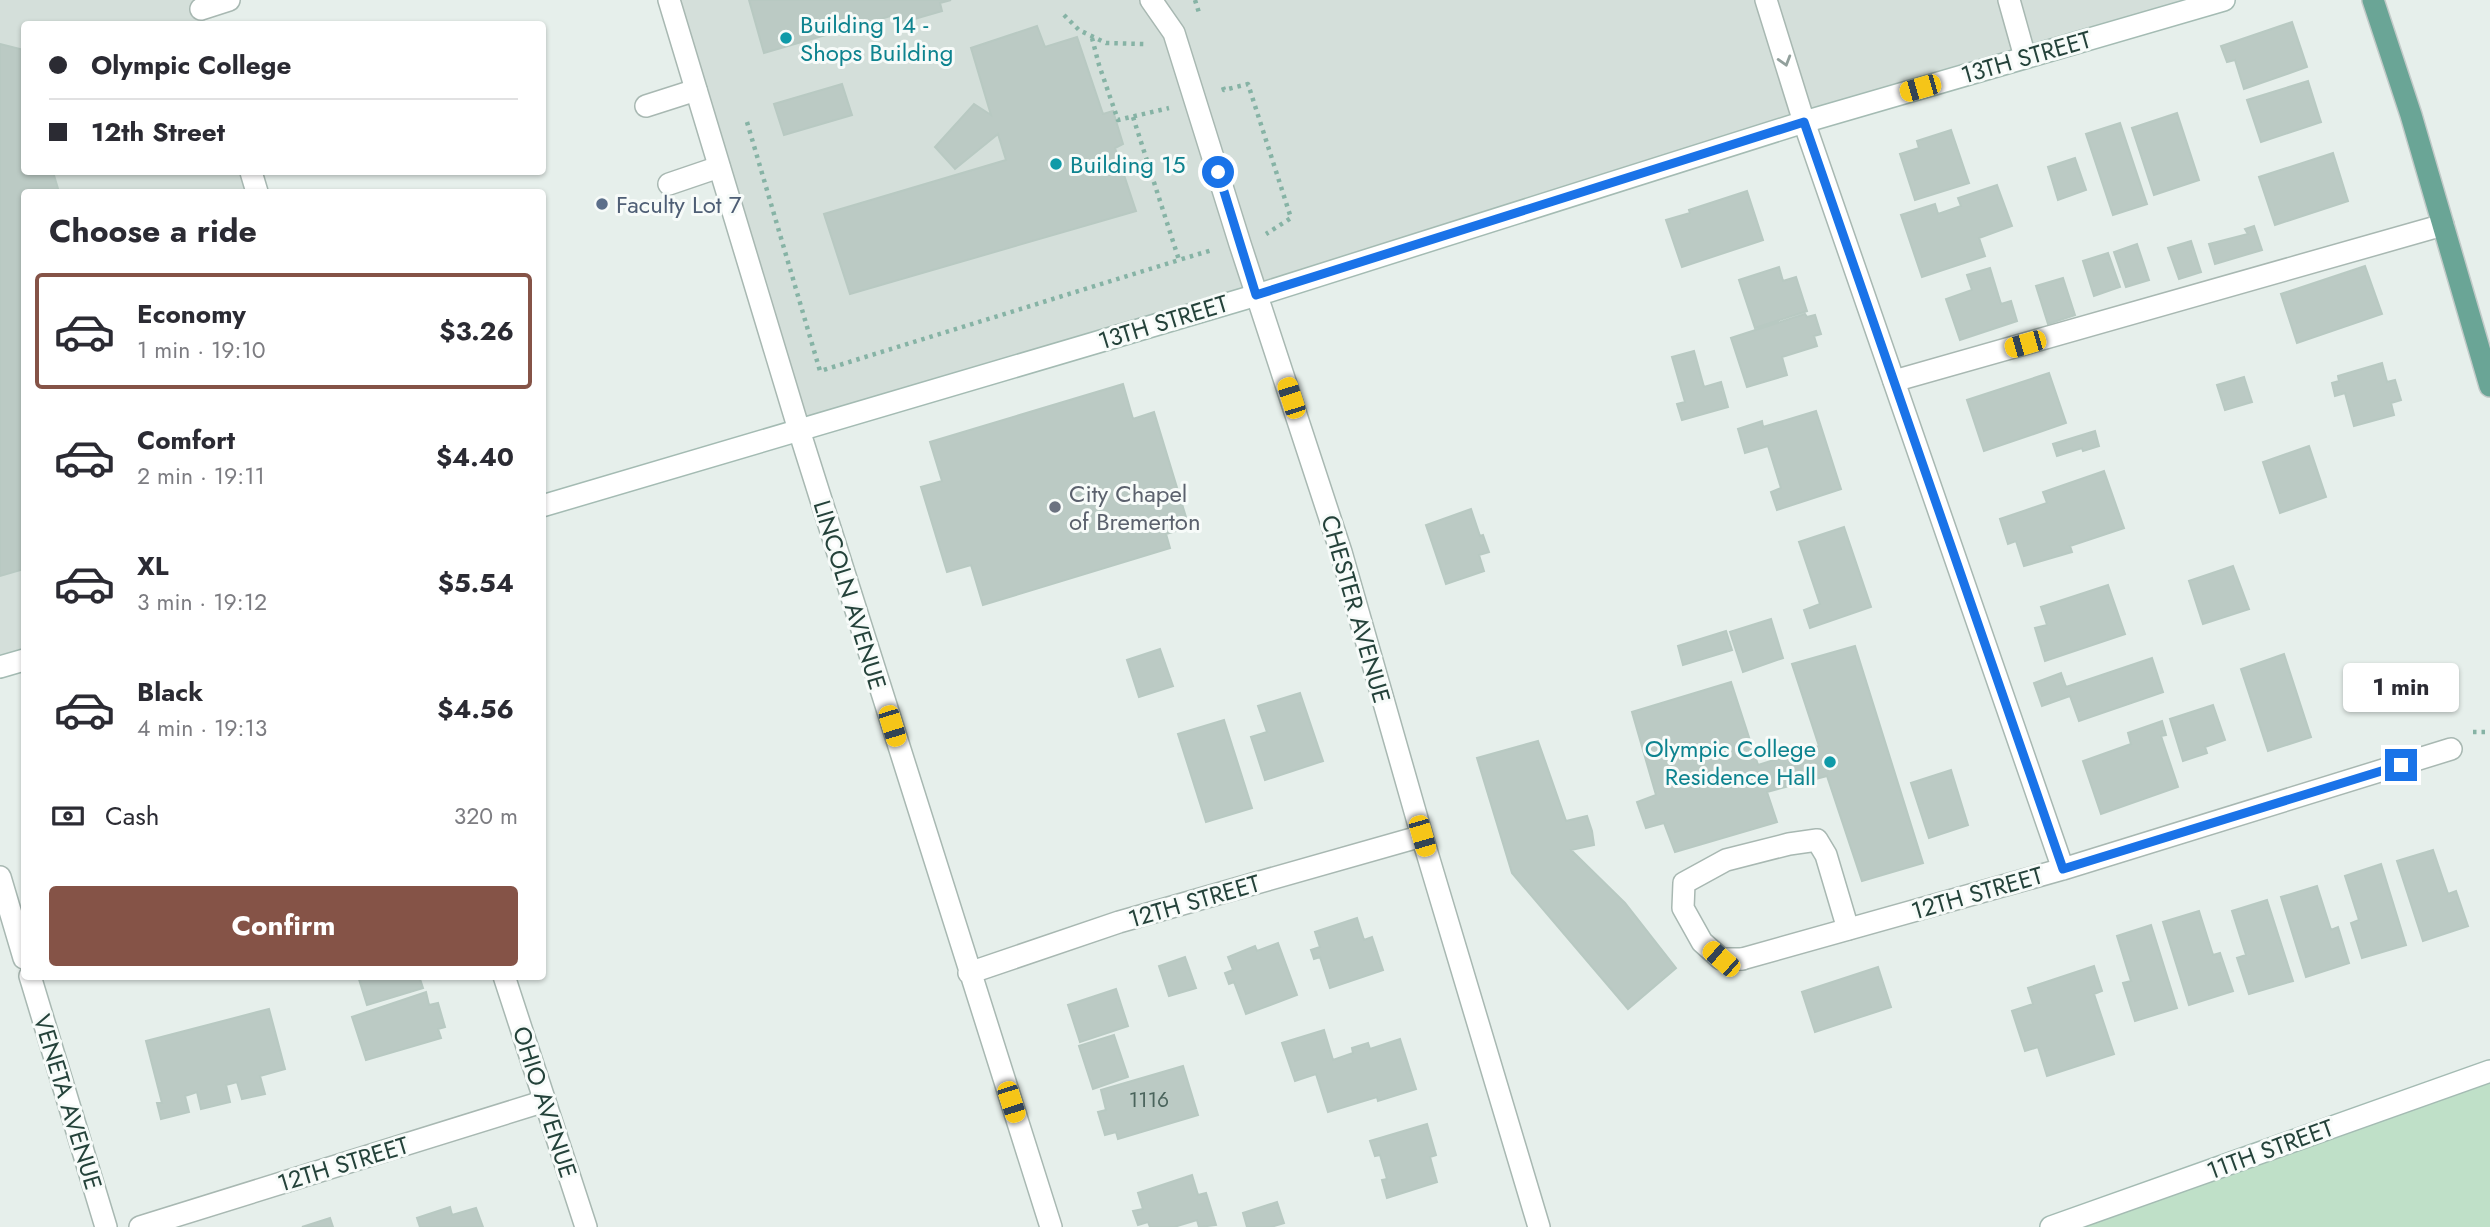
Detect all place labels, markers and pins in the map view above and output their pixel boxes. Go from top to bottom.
place label: Building 14 - Shops Building [800,7,953,70]
marker: Building 14 - Shops Building [778,30,794,46]
place label: Building 15 [1070,147,1186,182]
marker: Building 15 [1048,156,1064,172]
place label: Faculty Lot 7 [616,187,742,222]
marker: Faculty Lot 7 [594,196,610,212]
place label: City Chapel of Bremerton [1069,476,1201,539]
marker: City Chapel of Bremerton [1047,499,1063,515]
place label: Olympic College Residence Hall [1645,731,1816,794]
marker: Olympic College Residence Hall [1822,754,1838,770]

